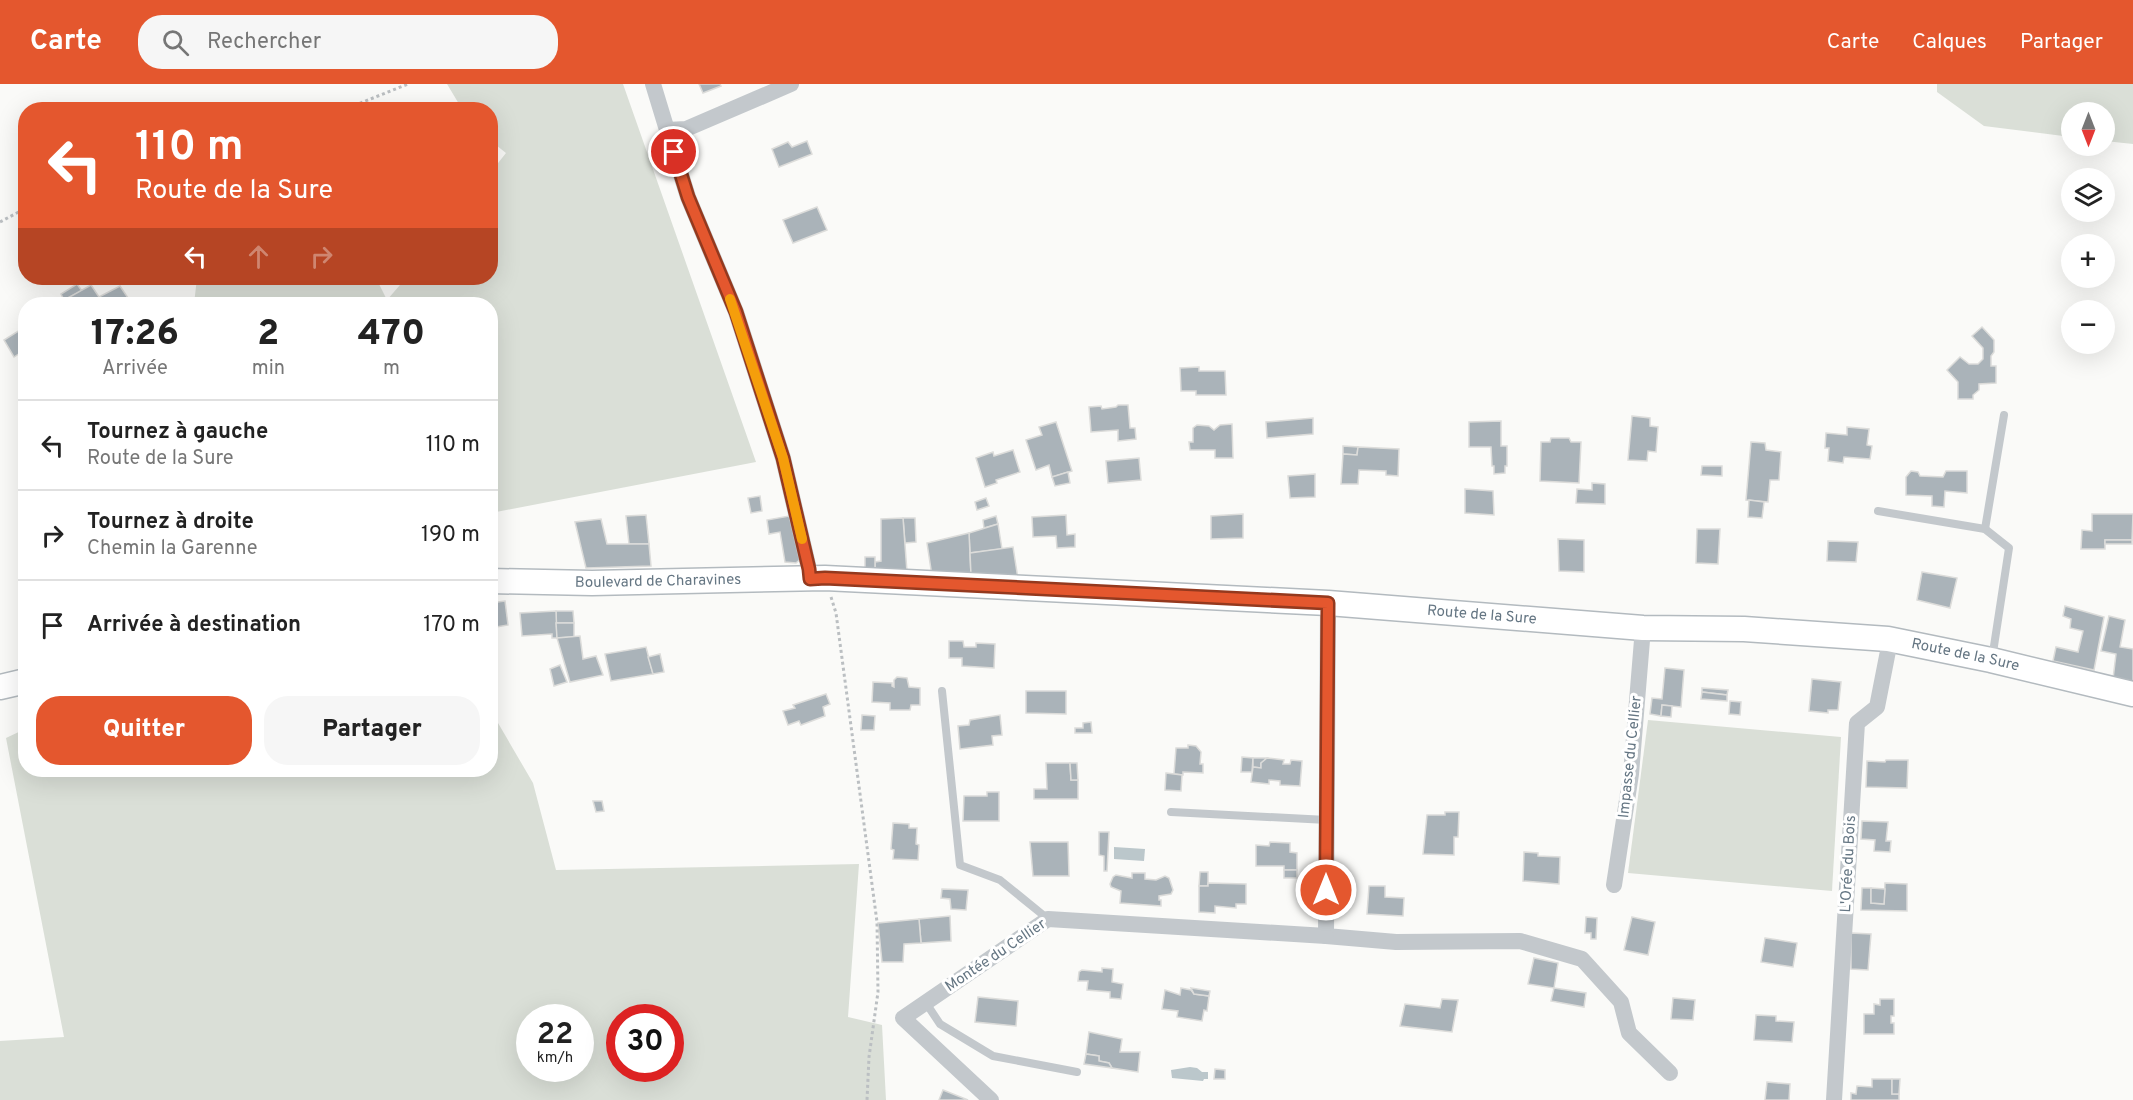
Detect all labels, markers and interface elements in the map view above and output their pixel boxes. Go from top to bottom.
search box [138,15,558,69]
text: Carte [30,24,102,60]
icon: search [159,26,192,59]
text: Rechercher [207,29,321,56]
text: Carte [1827,29,1879,56]
text: Calques [1912,29,1987,56]
text: Partager [2020,29,2103,56]
north arrow [2061,102,2115,156]
map controls [2061,102,2115,354]
text: 110 m [135,122,244,175]
icon: left [36,126,114,204]
pin [648,126,699,177]
icon: arrive [657,135,690,168]
button: layers [2061,168,2115,222]
text: Route de la Sure [135,174,333,208]
button: + [2061,234,2115,288]
icon: left [179,240,212,273]
icon: ahead [242,240,275,273]
icon: right [305,240,338,273]
button: − [2061,300,2115,354]
text: 17:26 [91,312,179,358]
text: 2 [257,312,279,358]
text: 470 [358,312,425,358]
text: Arrivée [102,356,168,382]
text: min [252,356,285,382]
text: m [383,356,400,382]
text: Tournez à gauche [87,419,268,446]
icon: left [36,429,69,462]
text: 110 m [426,432,480,459]
text: Route de la Sure [87,446,234,472]
text: Tournez à droite [87,509,254,536]
icon: right [36,519,69,552]
text: 190 m [421,522,480,549]
text: Chemin la Garenne [87,536,258,562]
street label: Boulevard de Charavines [575,570,741,593]
street label: Route de la Sure [1426,601,1537,629]
icon: arrive [36,609,69,642]
text: Arrivée à destination [87,612,301,639]
text: 170 m [423,612,480,639]
street label: Route de la Sure [1910,634,2021,676]
street label: Impasse du Cellier [1615,695,1647,819]
button: Quitter [36,696,252,765]
button: Partager [264,696,480,765]
street label: L'Orée du Bois [1837,815,1861,913]
position arrow [1294,858,1358,922]
street label: Montée du Cellier [942,915,1050,997]
speed limit sign: 30 [606,1004,684,1082]
text: 22 [537,1017,573,1054]
text: km/h [537,1049,573,1068]

